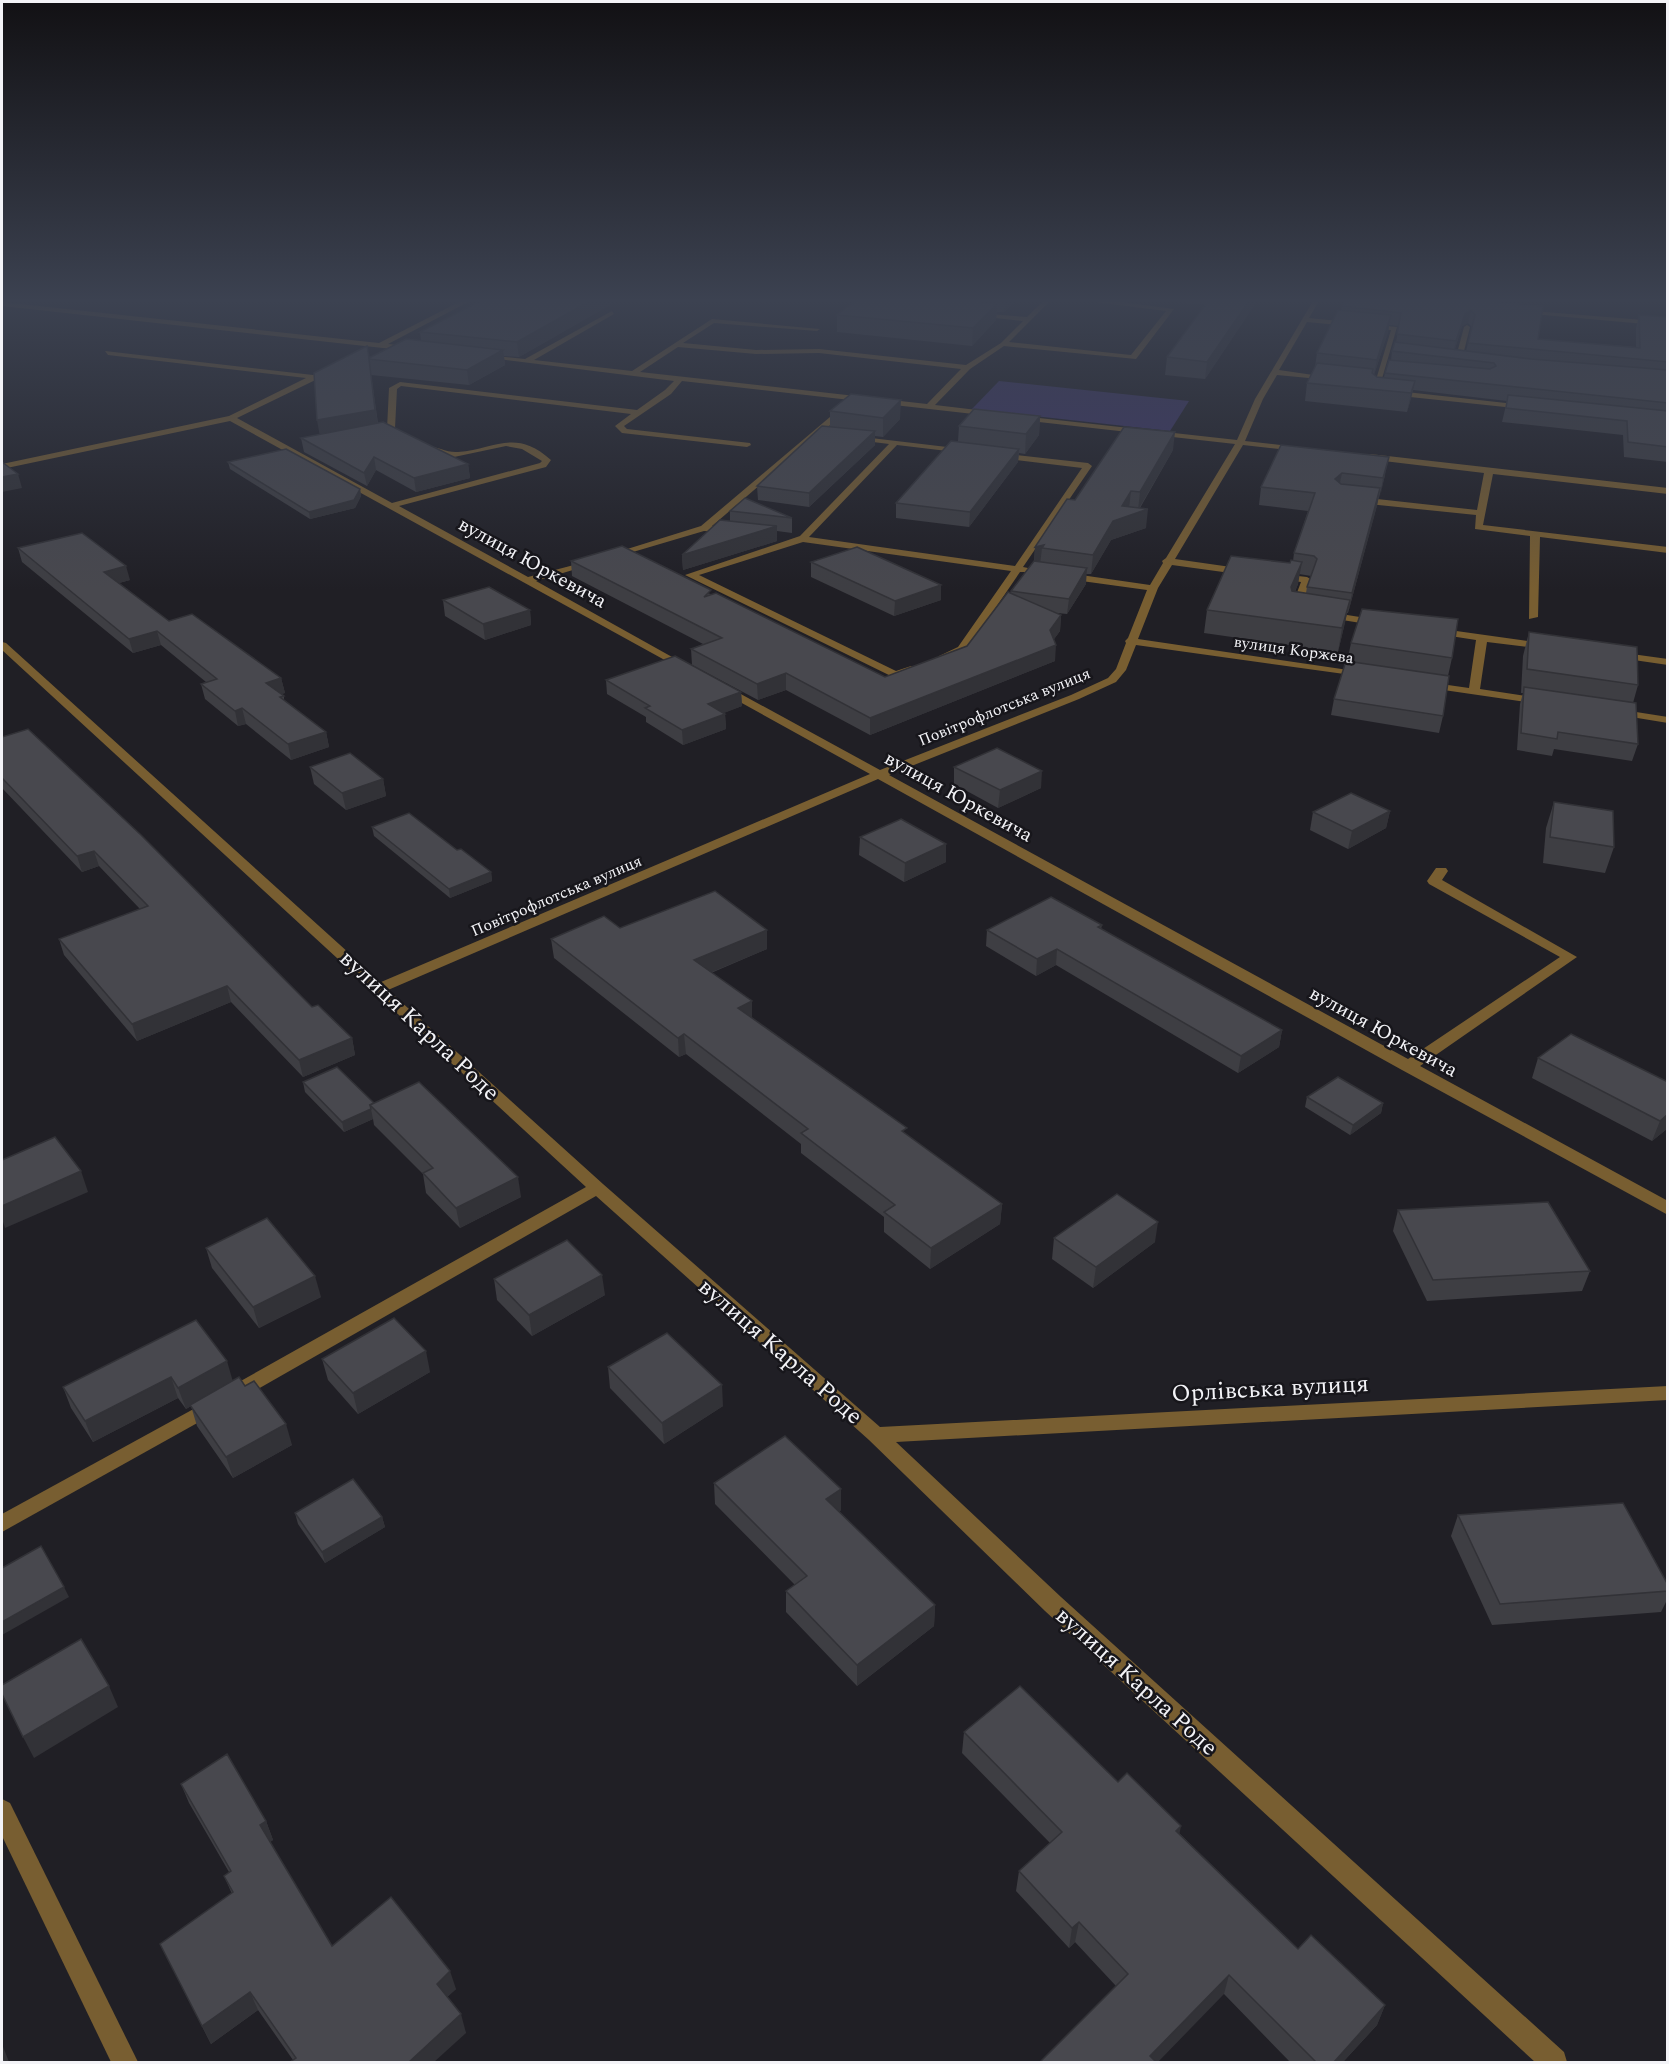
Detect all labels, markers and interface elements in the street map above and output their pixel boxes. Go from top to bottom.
street label: вулиця Юркевича [453,510,612,616]
street label: вулиця Коржева [1232,630,1356,670]
street label: Повітрофлотська вулиця [915,661,1094,753]
street label: вулиця Юркевича [879,744,1038,850]
street label: Повітрофлотська вулиця [467,849,646,943]
street label: вулиця Карла Роде [331,942,508,1110]
street label: вулиця Юркевича [1304,979,1463,1085]
street label: вулиця Карла Роде [690,1270,871,1434]
street label: Орлівська вулиця [1170,1366,1370,1412]
street label: вулиця Карла Роде [1047,1599,1226,1765]

